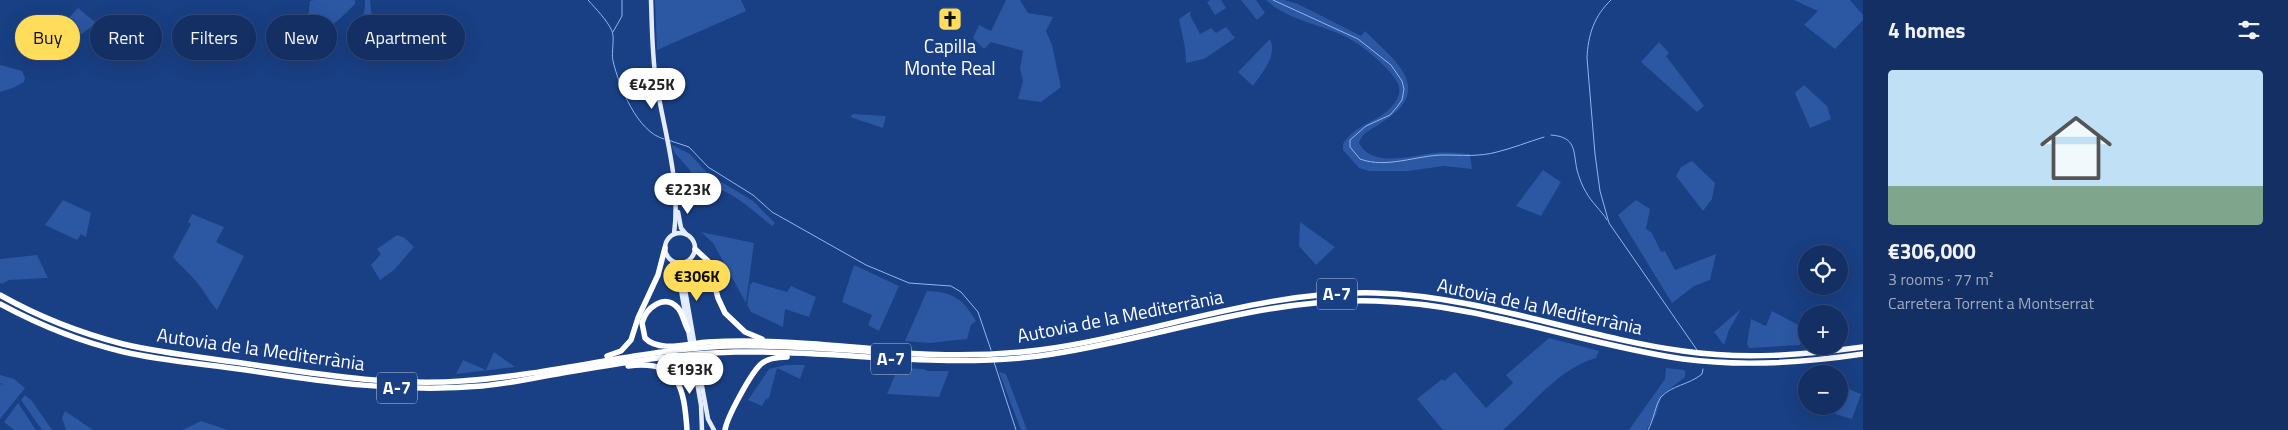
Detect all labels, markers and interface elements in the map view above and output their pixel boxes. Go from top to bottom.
church icon: Capilla Monte Real [937,6,963,32]
text: 4 homes [1888,14,1965,46]
chip: Buy [15,15,80,60]
chip: Rent [90,15,162,60]
chip: Filters [172,15,256,60]
chip: New [266,15,337,60]
chip: Apartment [347,15,465,60]
icon: filters [2235,16,2263,44]
place label: Capilla Monte Real [904,31,996,82]
pin: €425K [617,68,687,110]
text: €425K [629,72,675,96]
icon: home [2031,103,2121,193]
pin: €223K [653,172,723,215]
text: €223K [665,177,711,201]
text: €306,000 [1888,235,1976,267]
map controls [1798,245,1848,415]
button: locate [1798,245,1848,295]
pin: €306K [662,260,732,302]
text: €306K [674,264,720,288]
text: 3 rooms · 77 m² [1888,267,1993,291]
street label: Autovia de la Mediterrània [1435,270,1646,342]
road number: A-7 [1317,278,1357,310]
street label: Autovia de la Mediterrània [1014,281,1226,350]
text: Carretera Torrent a Montserrat [1888,291,2094,315]
button: + [1798,305,1848,355]
street label: Autovia de la Mediterrània [155,320,367,377]
road number: A-7 [871,344,911,374]
pin: €193K [655,352,725,395]
text: €193K [667,357,713,381]
button: − [1798,365,1848,415]
road number: A-7 [377,372,417,403]

